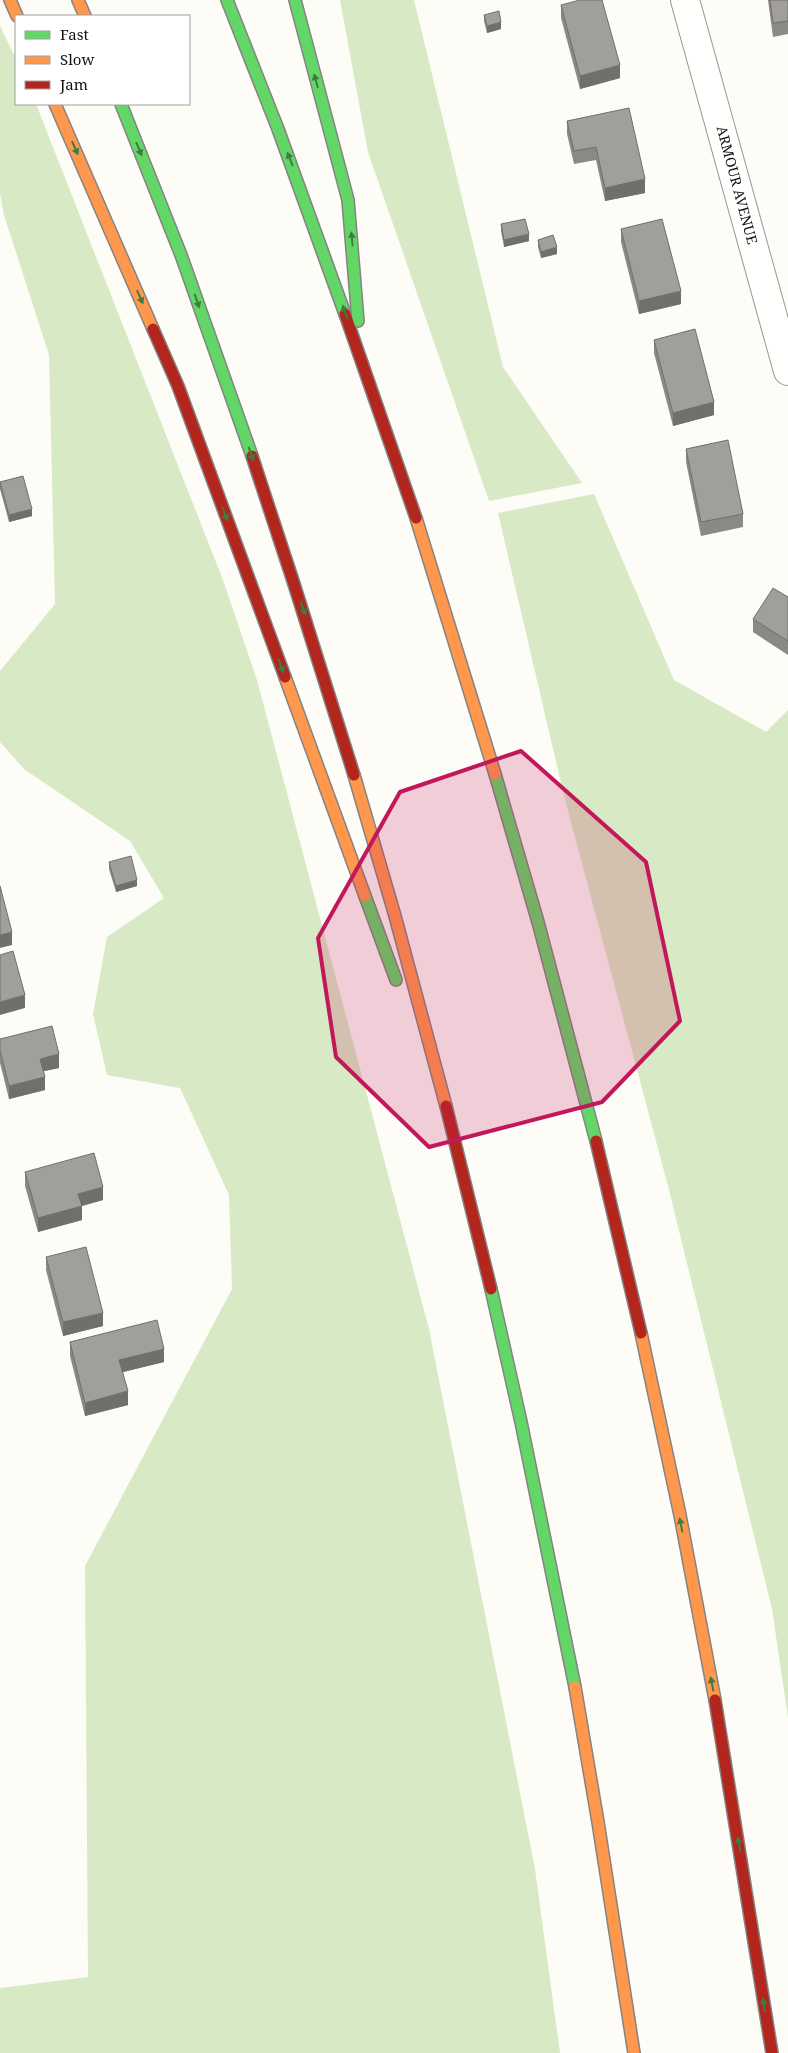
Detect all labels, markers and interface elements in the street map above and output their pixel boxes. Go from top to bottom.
legend [15,15,190,105]
text: Fast [60,24,89,44]
text: Slow [60,49,94,69]
text: Jam [59,74,88,94]
one-way arrow [312,74,320,89]
street label: ARMOUR AVENUE [713,124,762,246]
one-way arrow [71,141,79,155]
one-way arrow [135,142,143,157]
one-way arrow [285,152,293,166]
one-way arrow [347,231,355,247]
one-way arrow [136,290,144,304]
one-way arrow [193,294,201,309]
one-way arrow [341,304,348,319]
one-way arrow [247,447,255,462]
one-way arrow [222,506,229,521]
one-way arrow [299,601,307,616]
one-way arrow [277,659,285,674]
one-way arrow [677,1517,685,1532]
one-way arrow [707,1676,715,1692]
one-way arrow [735,1836,743,1852]
one-way arrow [760,1996,768,2012]

